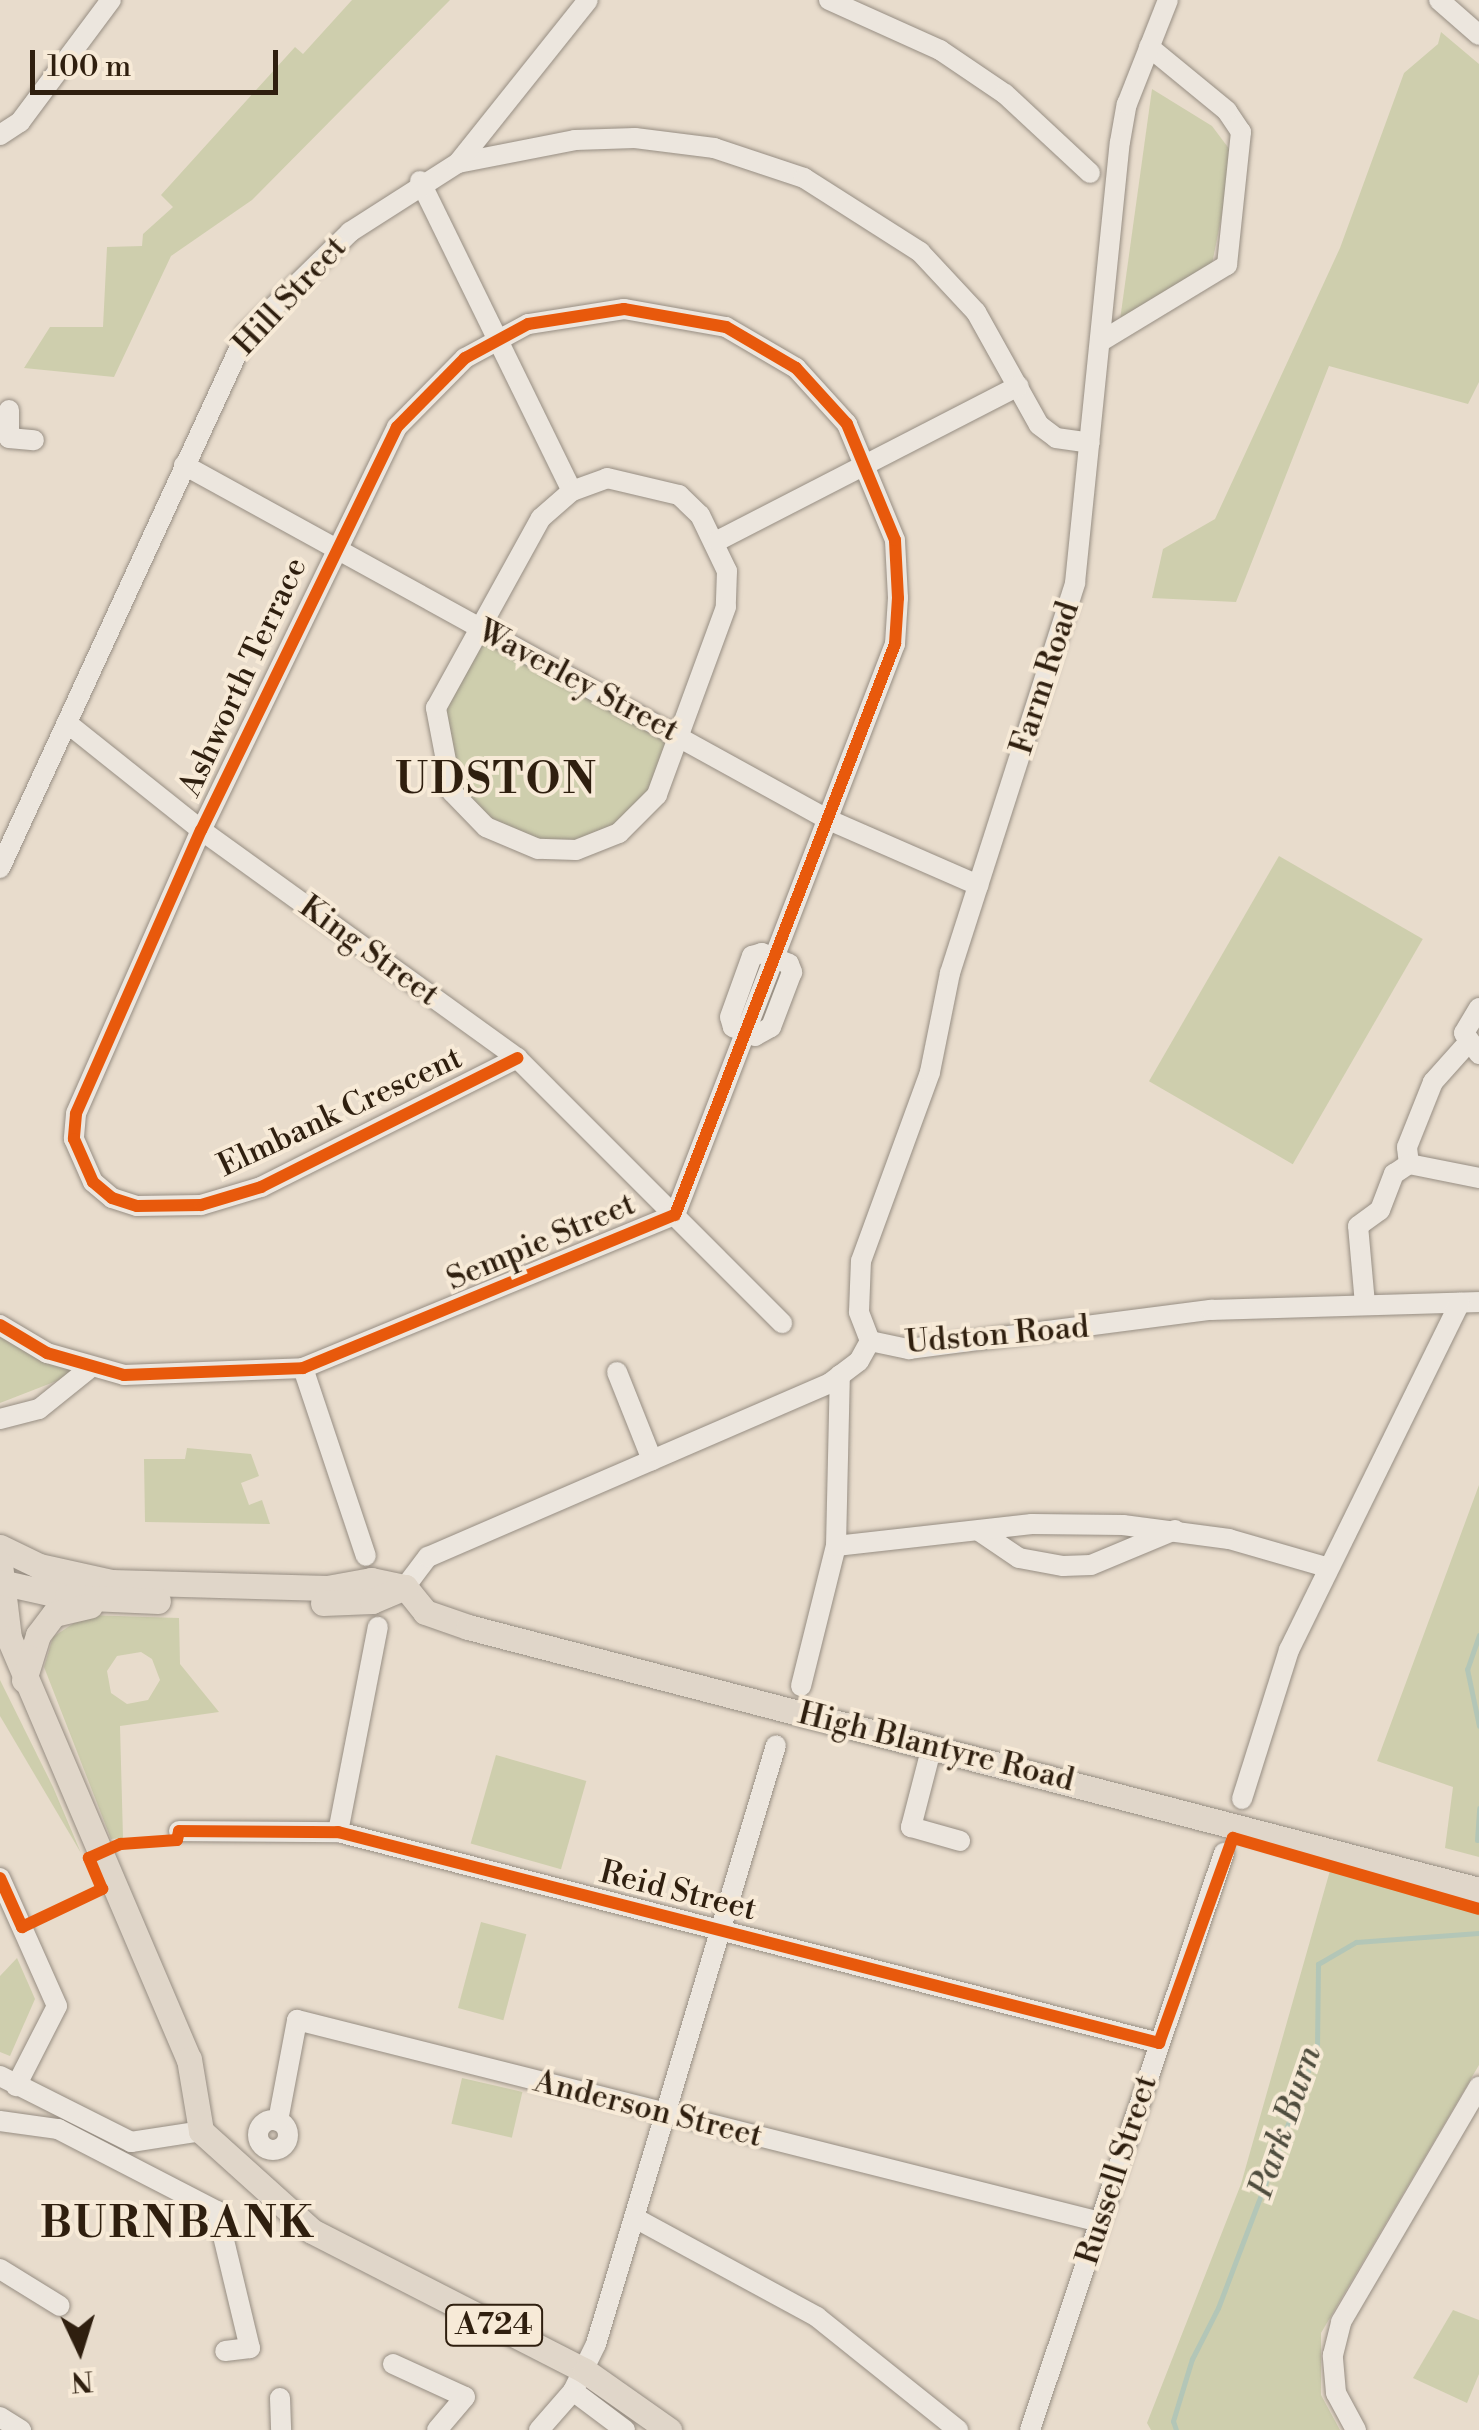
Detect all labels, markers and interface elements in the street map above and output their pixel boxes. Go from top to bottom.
scale bar [35,30,282,92]
text: 100 m [47,48,131,86]
street label: Hill Street [225,229,355,363]
street label: Ashworth Terrace [171,551,315,803]
street label: Farm Road [1002,597,1088,759]
street label: Waverley Street [471,612,685,750]
district label: UDSTON [395,756,599,806]
street label: King Street [292,888,446,1014]
street label: Elmbank Crescent [212,1039,468,1185]
street label: Sempie Street [441,1185,641,1299]
street label: Udston Road [904,1308,1090,1362]
street label: High Blantyre Road [794,1694,1078,1800]
street label: Reid Street [596,1853,760,1929]
water label: Park Burn [1240,2041,1332,2203]
street label: Anderson Street [530,2062,766,2156]
street label: Russell Street [1068,2070,1166,2270]
district label: BURNBANK [40,2200,316,2250]
north arrow [30,2300,130,2400]
road number: A724 [444,2300,544,2350]
text: N [70,2362,94,2399]

